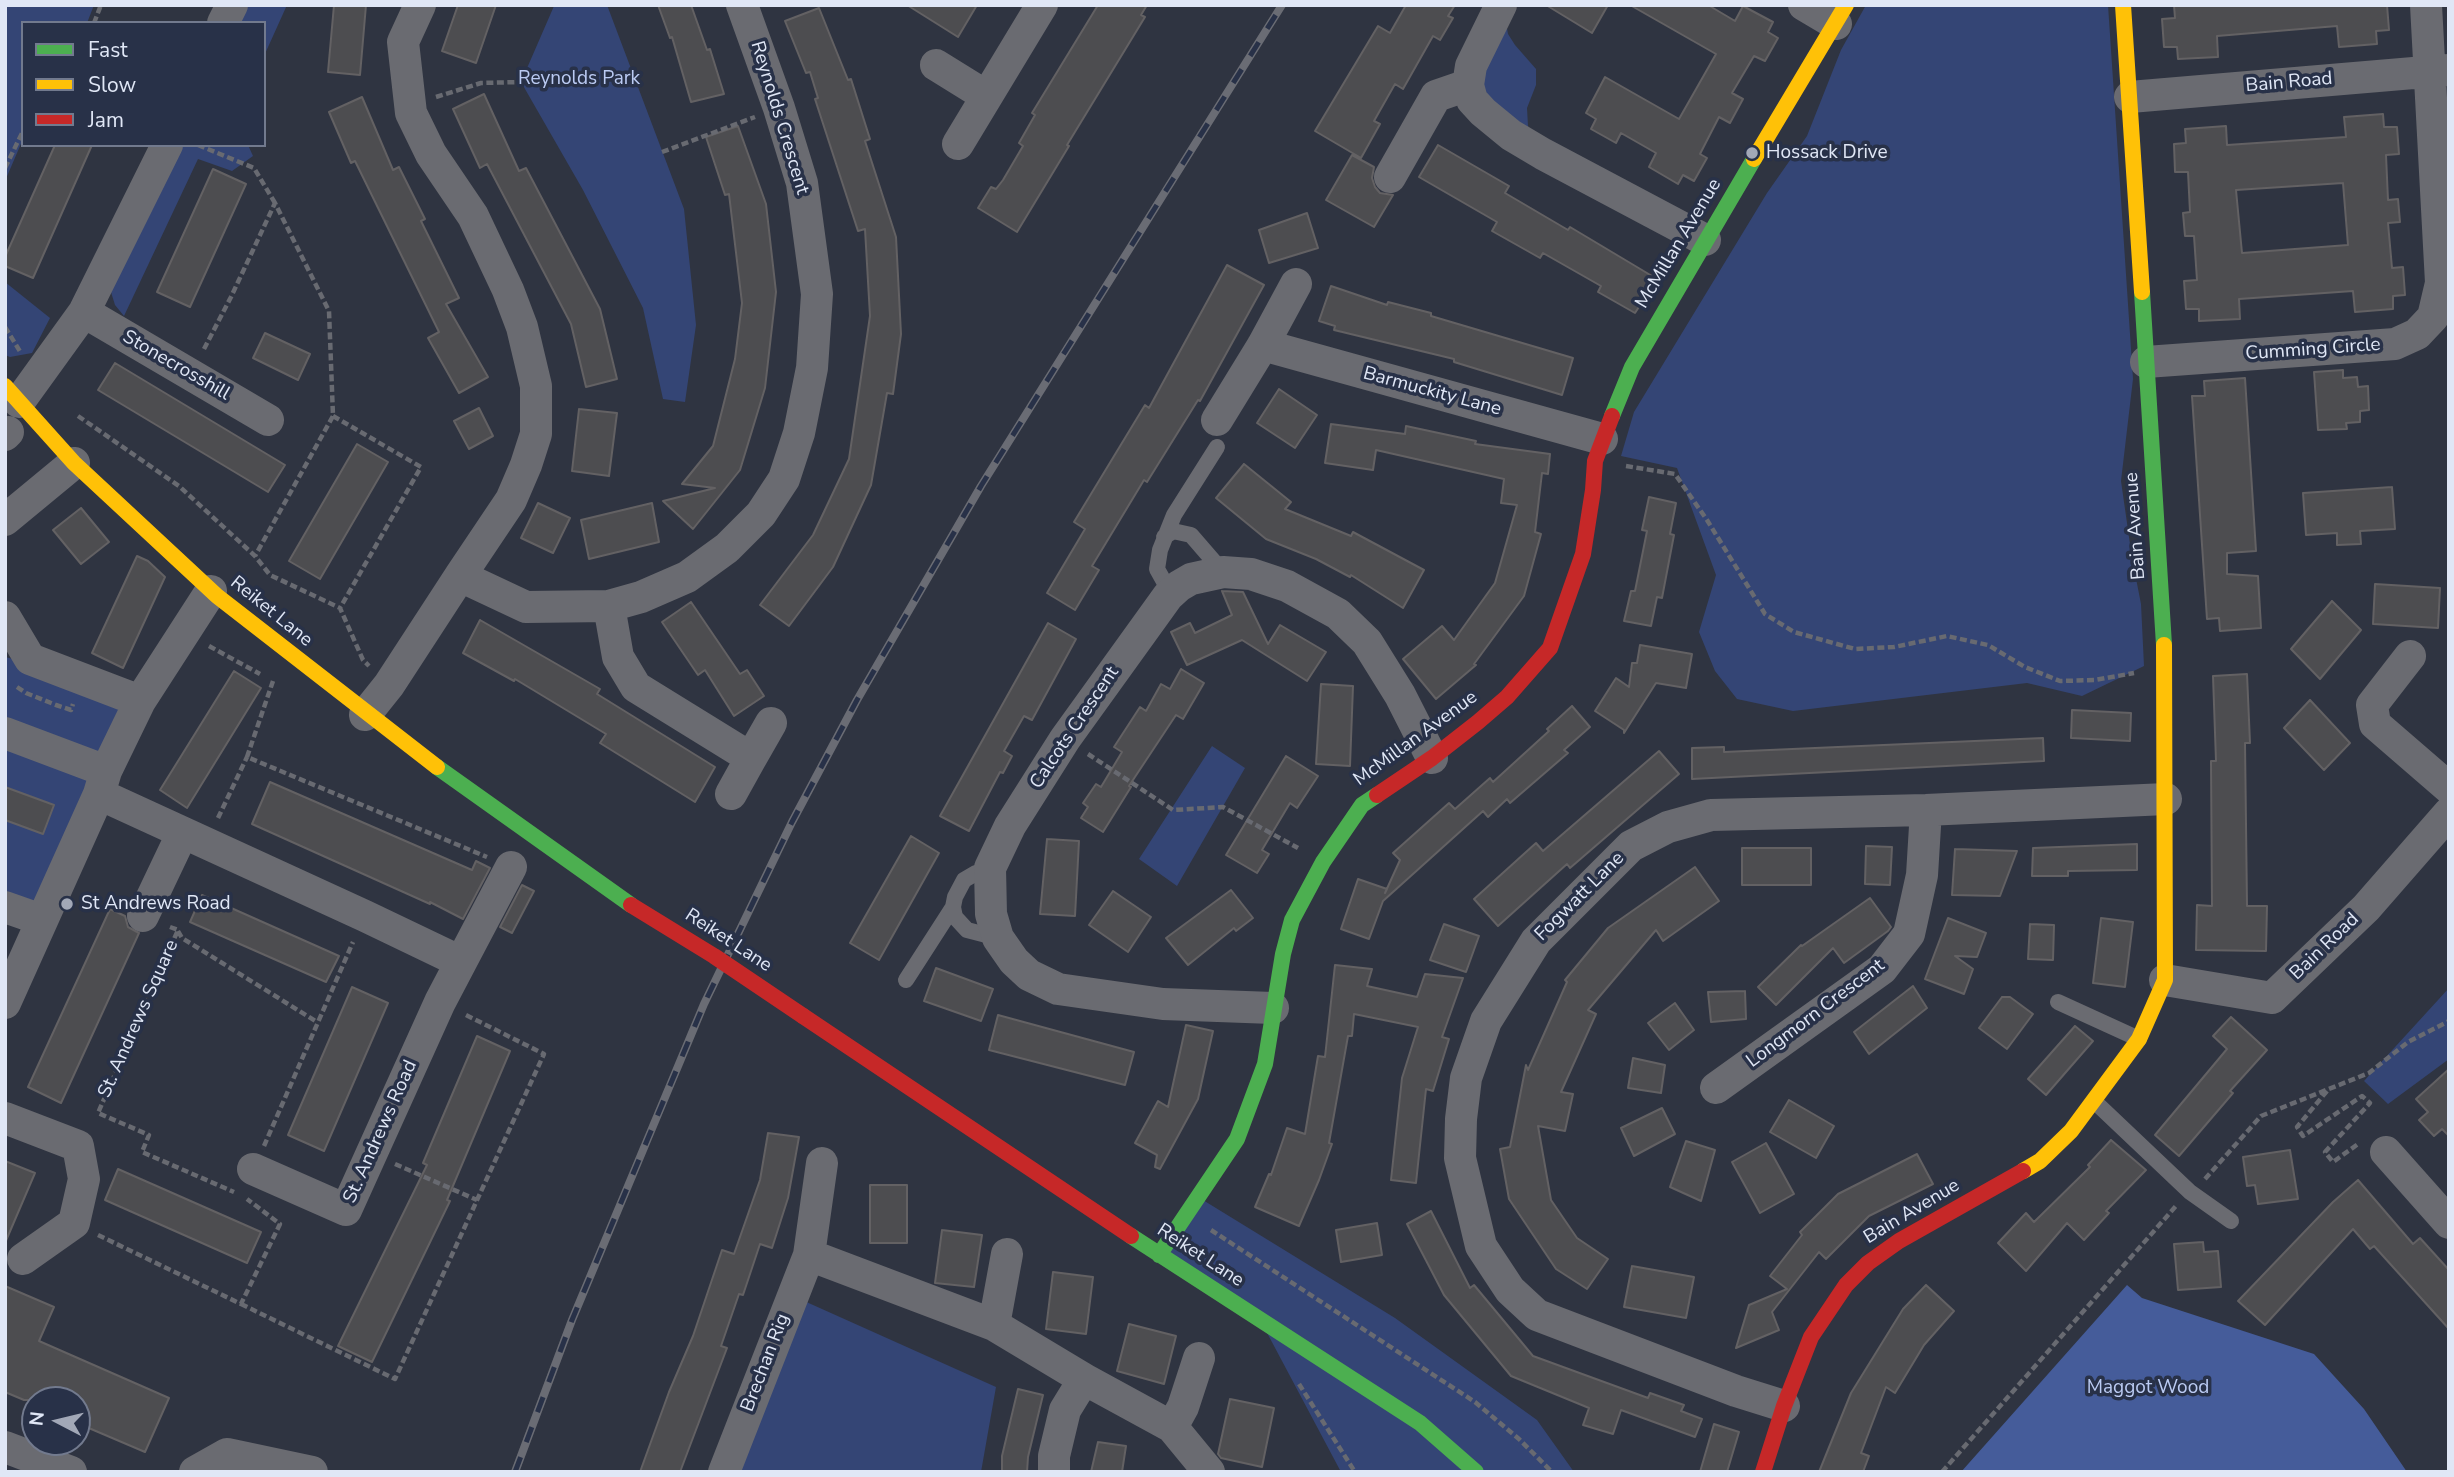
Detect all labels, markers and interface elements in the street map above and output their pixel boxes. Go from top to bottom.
legend [21,21,266,147]
text: Fast [88,36,128,64]
street label: Reynolds Crescent [745,39,813,197]
park label: Reynolds Park [518,68,640,90]
street label: Bain Road [2245,68,2333,98]
text: Slow [88,71,136,99]
text: Jam [88,106,124,134]
place label: Hossack Drive [1766,142,1888,164]
marker: Hossack Drive [1744,145,1760,161]
street label: McMillan Avenue [1631,175,1727,313]
street label: Stonecrosshill [118,326,234,406]
street label: Cumming Circle [2245,334,2381,366]
street label: Barmuckity Lane [1360,363,1504,421]
street label: Bain Avenue [2121,472,2151,580]
street label: Reiket Lane [225,572,317,652]
street label: Calcots Crescent [1026,662,1124,794]
street label: McMillan Avenue [1350,686,1482,792]
street label: Fogwatt Lane [1531,848,1629,946]
place label: St Andrews Road [81,893,231,915]
marker: St Andrews Road [59,896,75,912]
street label: Reiket Lane [680,904,776,978]
street label: Bain Road [2286,909,2364,985]
street label: St. Andrews Square [94,937,184,1101]
street label: Longmorn Crescent [1742,955,1890,1073]
street label: St. Andrews Road [339,1057,423,1207]
street label: Bain Avenue [1860,1175,1964,1249]
street label: Reiket Lane [1152,1219,1248,1293]
street label: Brechan Rig [737,1311,795,1415]
park label: Maggot Wood [2087,1377,2209,1399]
north arrow [21,1386,91,1456]
text: N [23,1410,51,1427]

